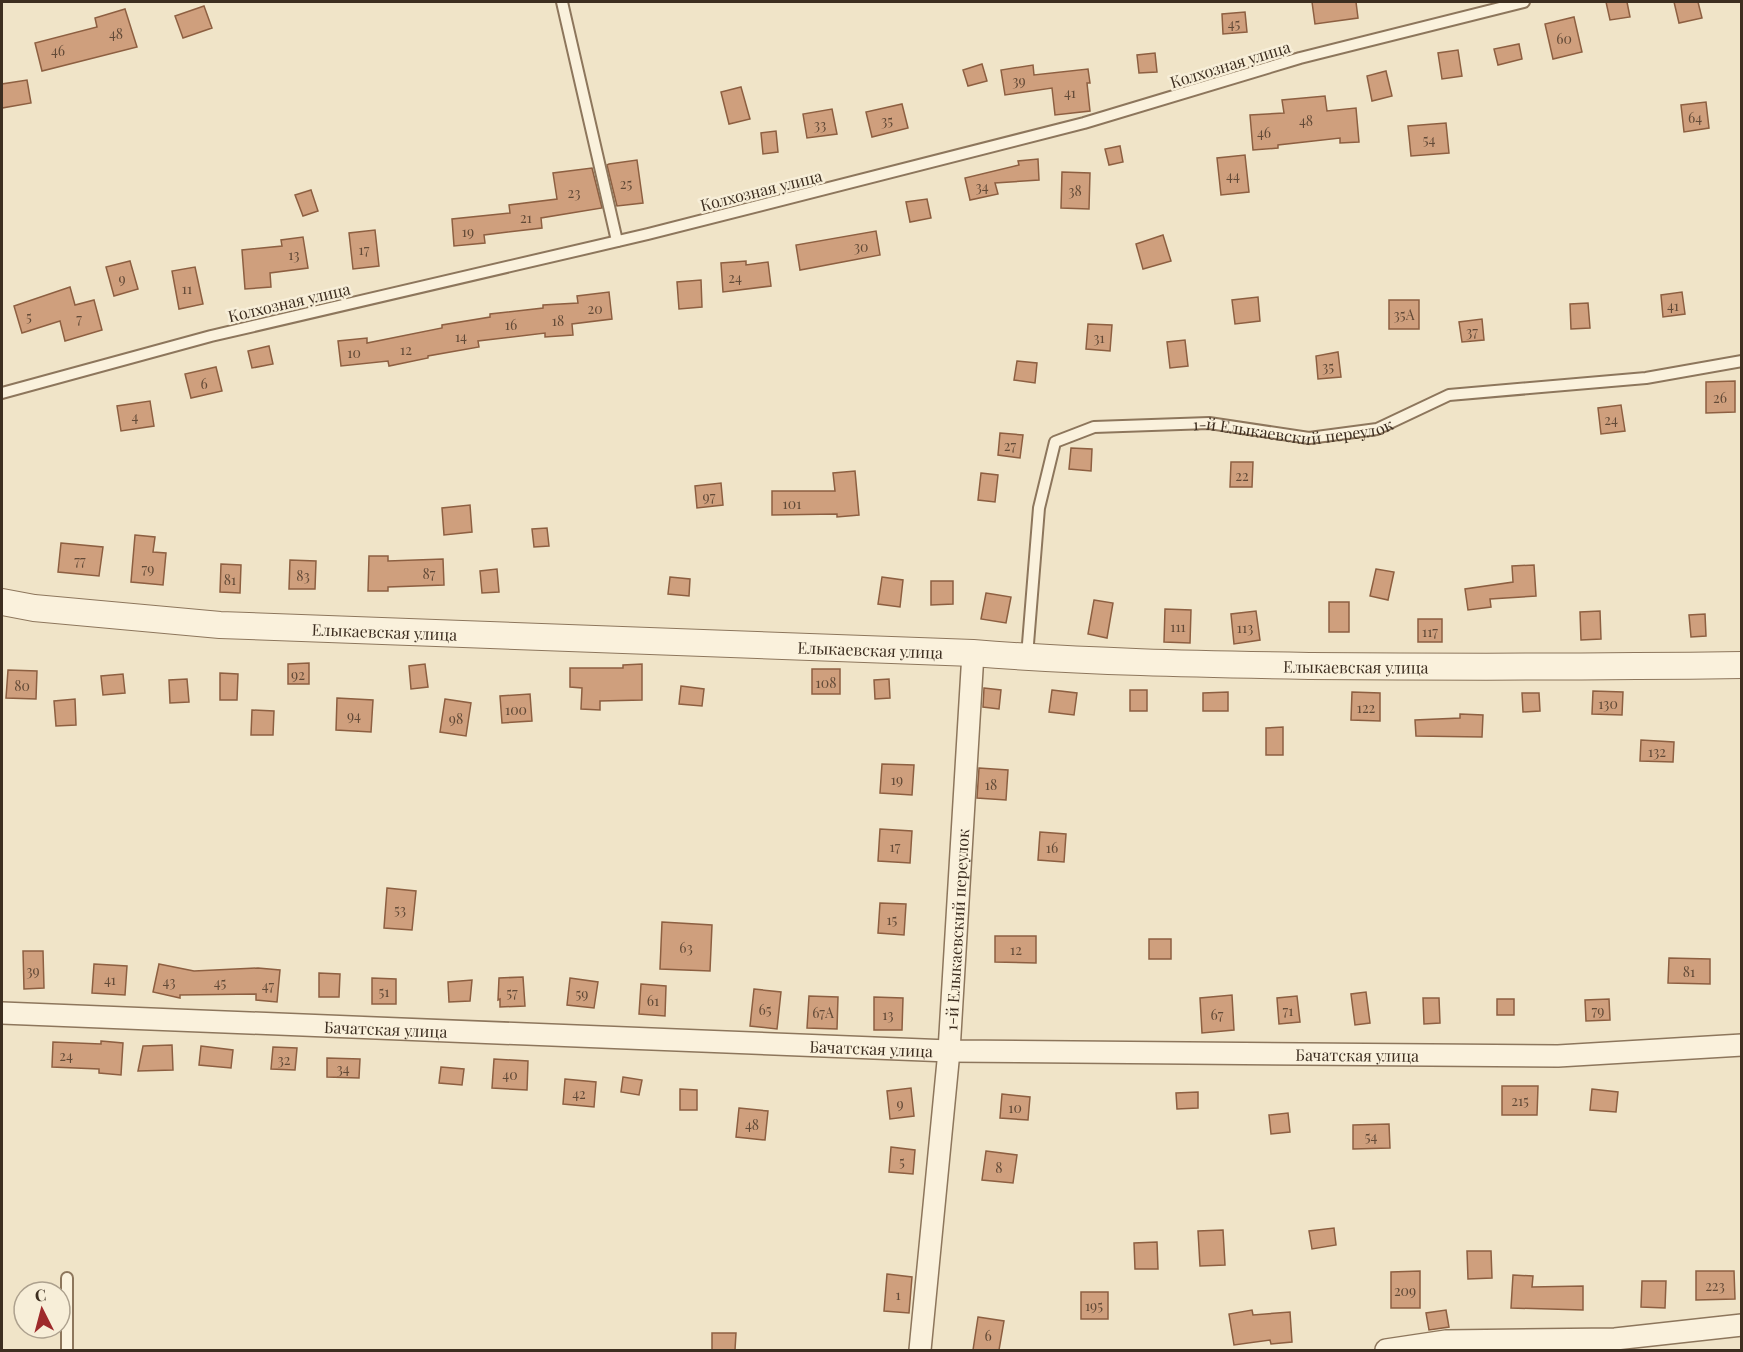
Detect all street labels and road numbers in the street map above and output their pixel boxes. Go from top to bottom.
street label: Колхозная улица [1167,36,1293,92]
street label: Колхозная улица [698,165,824,215]
street label: Колхозная улица [226,278,352,326]
street label: 1-й Елыкаевский переулок [1192,412,1396,449]
street label: Елыкаевская улица [311,618,458,644]
street label: Елыкаевская улица [797,636,943,662]
street label: Елыкаевская улица [1283,655,1429,677]
street label: 1-й Елыкаевский переулок [940,828,973,1031]
street label: Бачатская улица [324,1015,448,1041]
street label: Бачатская улица [809,1035,934,1061]
street label: Бачатская улица [1295,1043,1419,1065]

